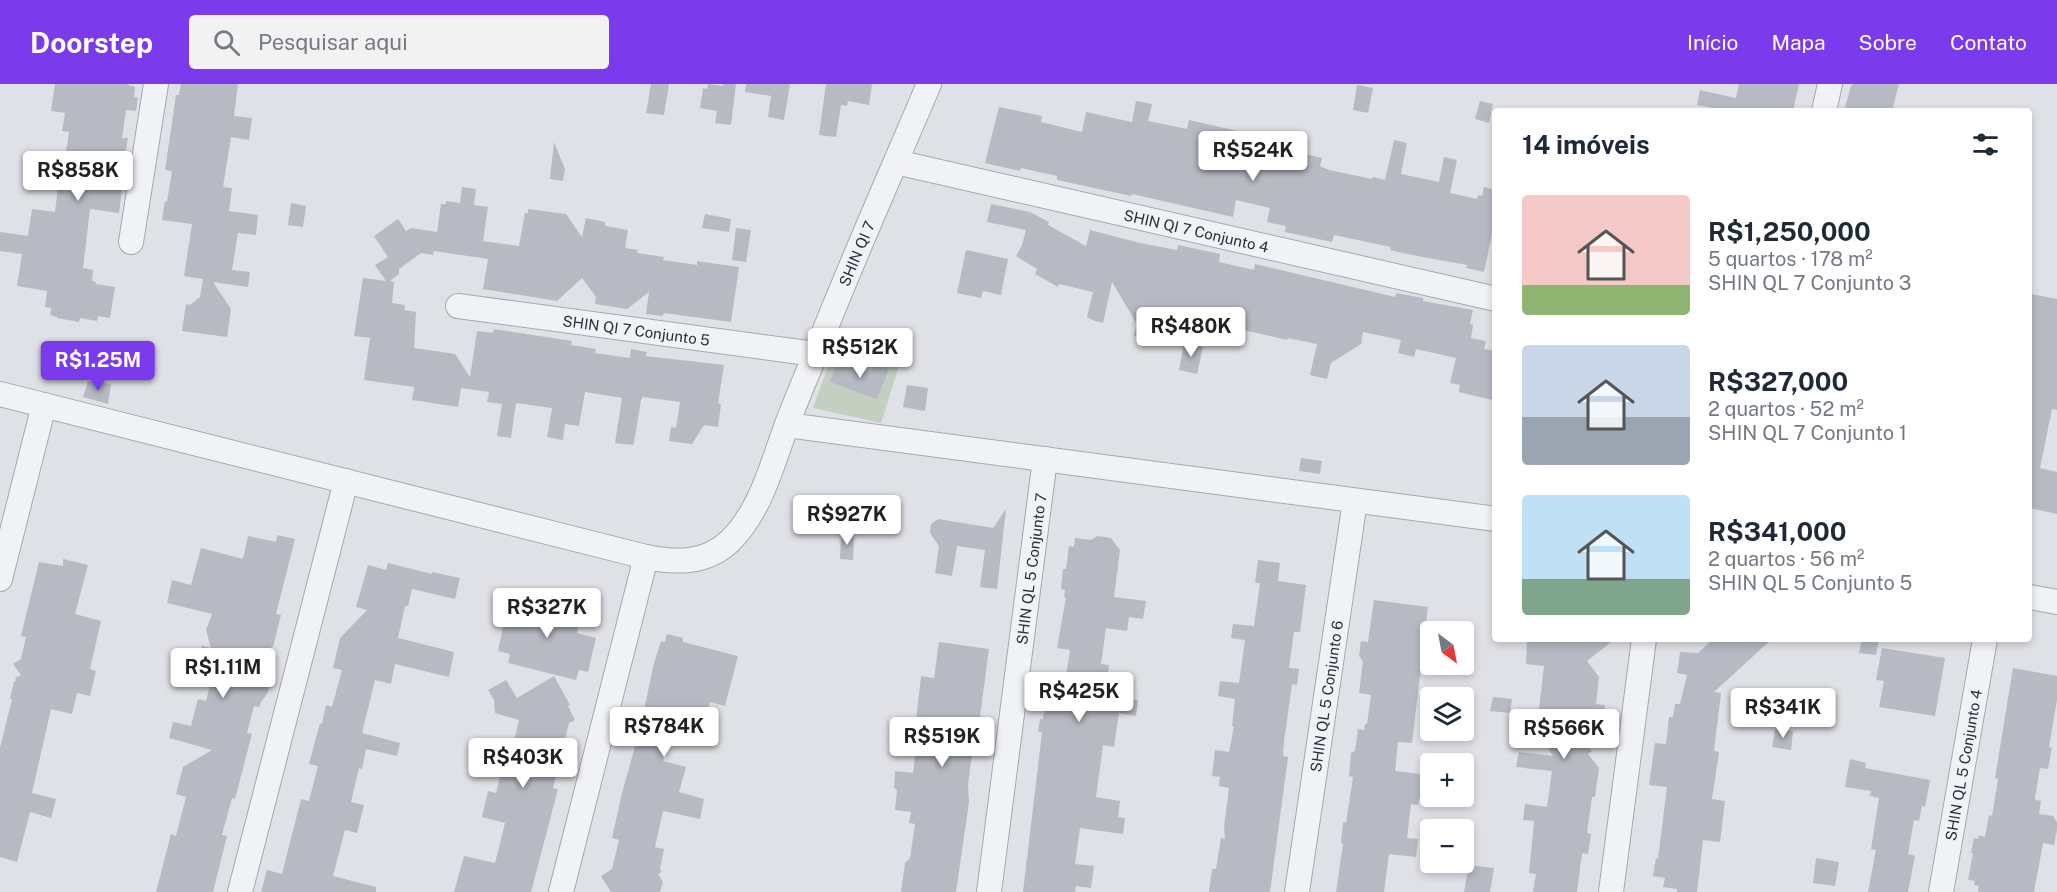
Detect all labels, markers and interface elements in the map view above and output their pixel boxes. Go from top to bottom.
search box [189,15,609,69]
text: Doorstep [30,26,153,59]
icon: search [210,26,243,59]
text: Pesquisar aqui [258,29,408,55]
text: Início [1687,30,1738,55]
text: Mapa [1771,30,1826,55]
text: Sobre [1859,30,1917,55]
text: Contato [1950,30,2027,55]
icon: filters [1969,128,2002,161]
text: 14 imóveis [1522,129,1650,160]
pin: R$524K [1204,131,1302,182]
text: R$524K [1212,138,1294,162]
pin: R$858K [29,151,127,202]
text: R$858K [37,158,119,182]
street label: SHIN QI 7 Conjunto 4 [1122,206,1270,255]
text: R$1,250,000 [1708,216,1871,247]
street label: SHIN QI 7 [835,218,878,288]
icon: home [1570,219,1642,291]
text: 5 quartos · 178 m² [1708,247,1873,271]
text: SHIN QL 7 Conjunto 3 [1708,271,1911,295]
pin: R$480K [1142,307,1240,358]
street label: SHIN QI 7 Conjunto 5 [562,312,711,348]
text: R$480K [1150,314,1232,338]
pin: R$512K [811,328,909,379]
text: R$512K [822,335,898,359]
pin: R$1.25M [43,341,153,392]
text: R$1.25M [55,348,141,372]
text: R$327,000 [1708,366,1848,397]
icon: home [1570,369,1642,441]
text: 2 quartos · 52 m² [1708,397,1864,421]
text: SHIN QL 7 Conjunto 1 [1708,421,1907,445]
street label: SHIN QL 5 Conjunto 7 [1013,492,1049,646]
pin: R$927K [798,495,896,546]
text: R$927K [807,502,887,526]
text: R$341,000 [1708,516,1846,547]
icon: home [1570,519,1642,591]
text: 2 quartos · 56 m² [1708,547,1864,571]
text: SHIN QL 5 Conjunto 5 [1708,571,1912,595]
pin: R$327K [498,588,596,639]
text: R$327K [507,595,587,619]
street label: SHIN QL 5 Conjunto 6 [1306,619,1346,773]
north arrow [1420,621,1474,675]
map controls [1420,621,1474,873]
pin: R$1.11M [168,648,278,699]
text: R$1.11M [185,655,261,679]
pin: R$425K [1030,672,1128,723]
text: R$425K [1038,679,1120,703]
button: layers [1420,687,1474,741]
pin: R$341K [1734,688,1832,739]
street label: SHIN QL 5 Conjunto 4 [1942,688,1985,842]
text: R$341K [1745,695,1821,719]
pin: R$784K [615,707,713,758]
pin: R$566K [1515,709,1613,760]
text: R$784K [624,714,704,738]
text: R$566K [1523,716,1605,740]
pin: R$519K [893,717,991,768]
text: R$519K [903,724,981,748]
pin: R$403K [474,738,572,789]
text: R$403K [482,745,564,769]
button: + [1420,753,1474,807]
button: − [1420,819,1474,873]

